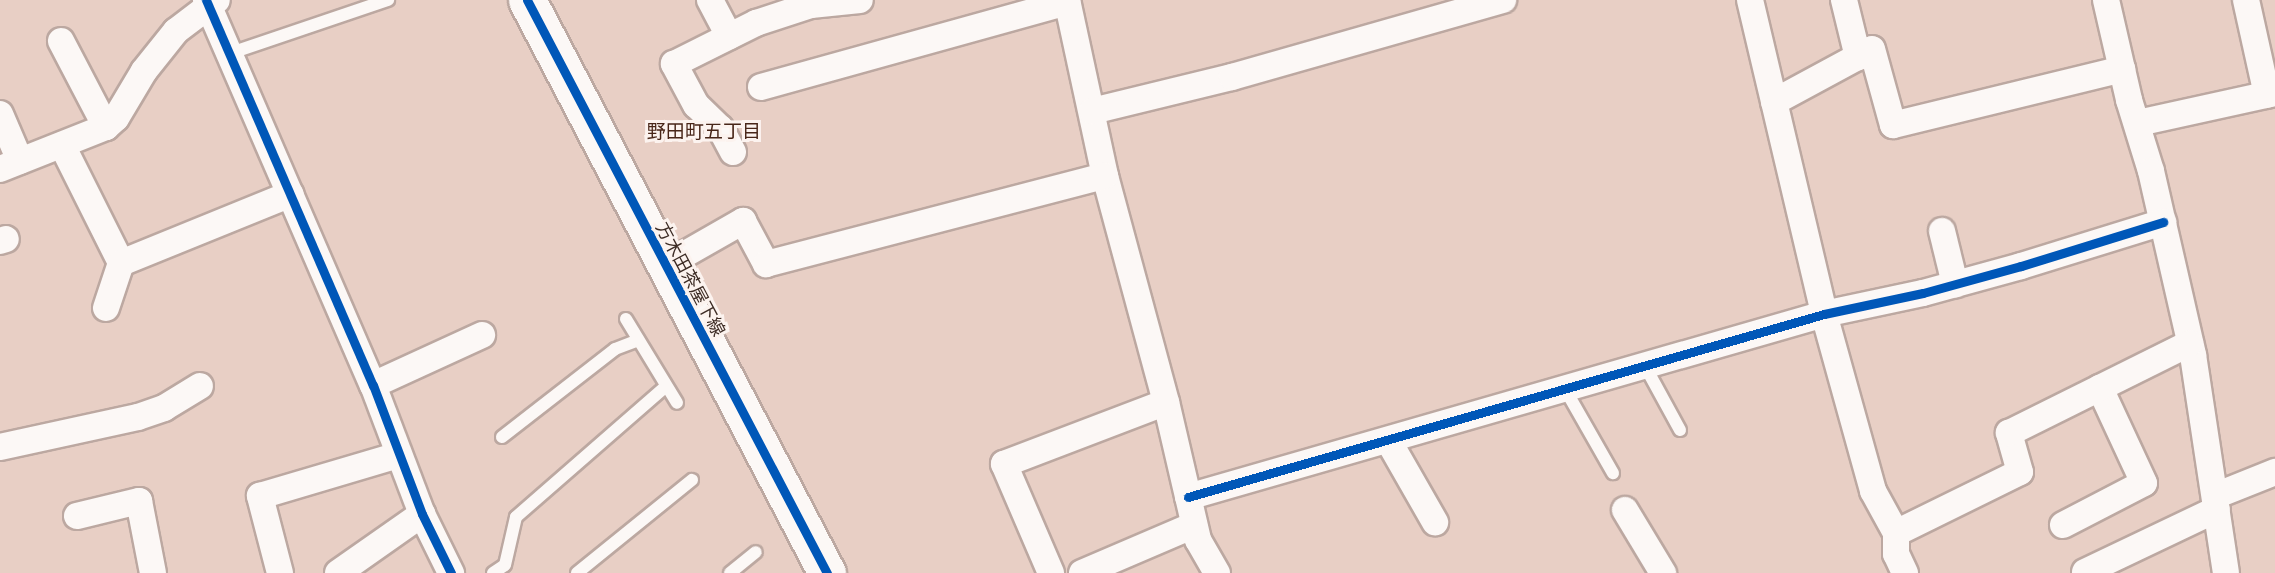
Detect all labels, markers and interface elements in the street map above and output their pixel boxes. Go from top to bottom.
district label: 野田町五丁目 [647,121,761,143]
street label: 方木田茶屋下線 [652,218,730,340]

